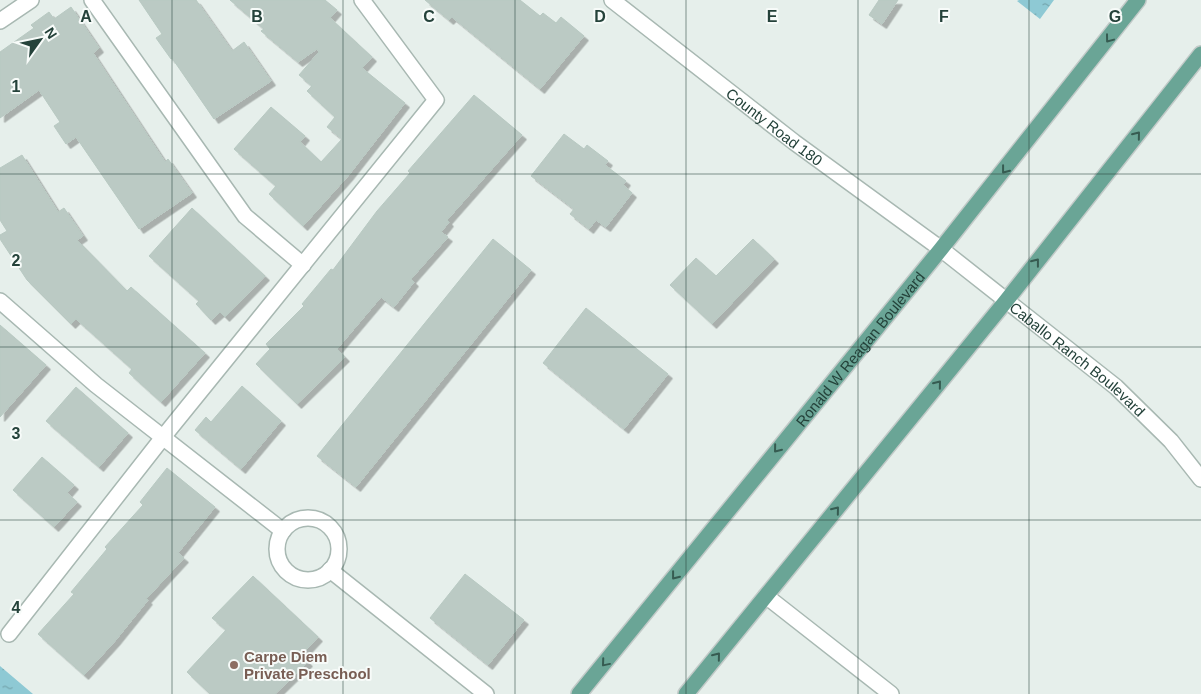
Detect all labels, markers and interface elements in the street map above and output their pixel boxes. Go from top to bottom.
text: A [80,8,92,25]
text: B [251,8,263,25]
text: C [423,8,435,25]
text: D [594,8,606,25]
text: E [767,8,778,25]
text: F [939,8,949,25]
text: G [1109,8,1121,25]
north arrow [15,15,65,65]
text: N [41,24,60,42]
one-way arrow [1106,33,1114,42]
text: 1 [12,78,21,95]
street label: County Road 180 [723,84,826,169]
one-way arrow [1131,131,1140,140]
one-way arrow [1002,164,1010,173]
text: 2 [12,252,21,269]
one-way arrow [1031,259,1039,268]
street label: Ronald W Reagan Boulevard [792,268,928,430]
street label: Caballo Ranch Boulevard [1007,298,1149,419]
one-way arrow [933,381,941,390]
text: 3 [12,425,21,442]
one-way arrow [774,444,783,453]
one-way arrow [830,507,838,516]
one-way arrow [673,570,681,579]
text: 4 [12,599,21,616]
place label: Carpe Diem Private Preschool [244,648,371,682]
one-way arrow [711,653,719,662]
one-way arrow [601,658,610,667]
marker: Carpe Diem Private Preschool [228,659,240,671]

